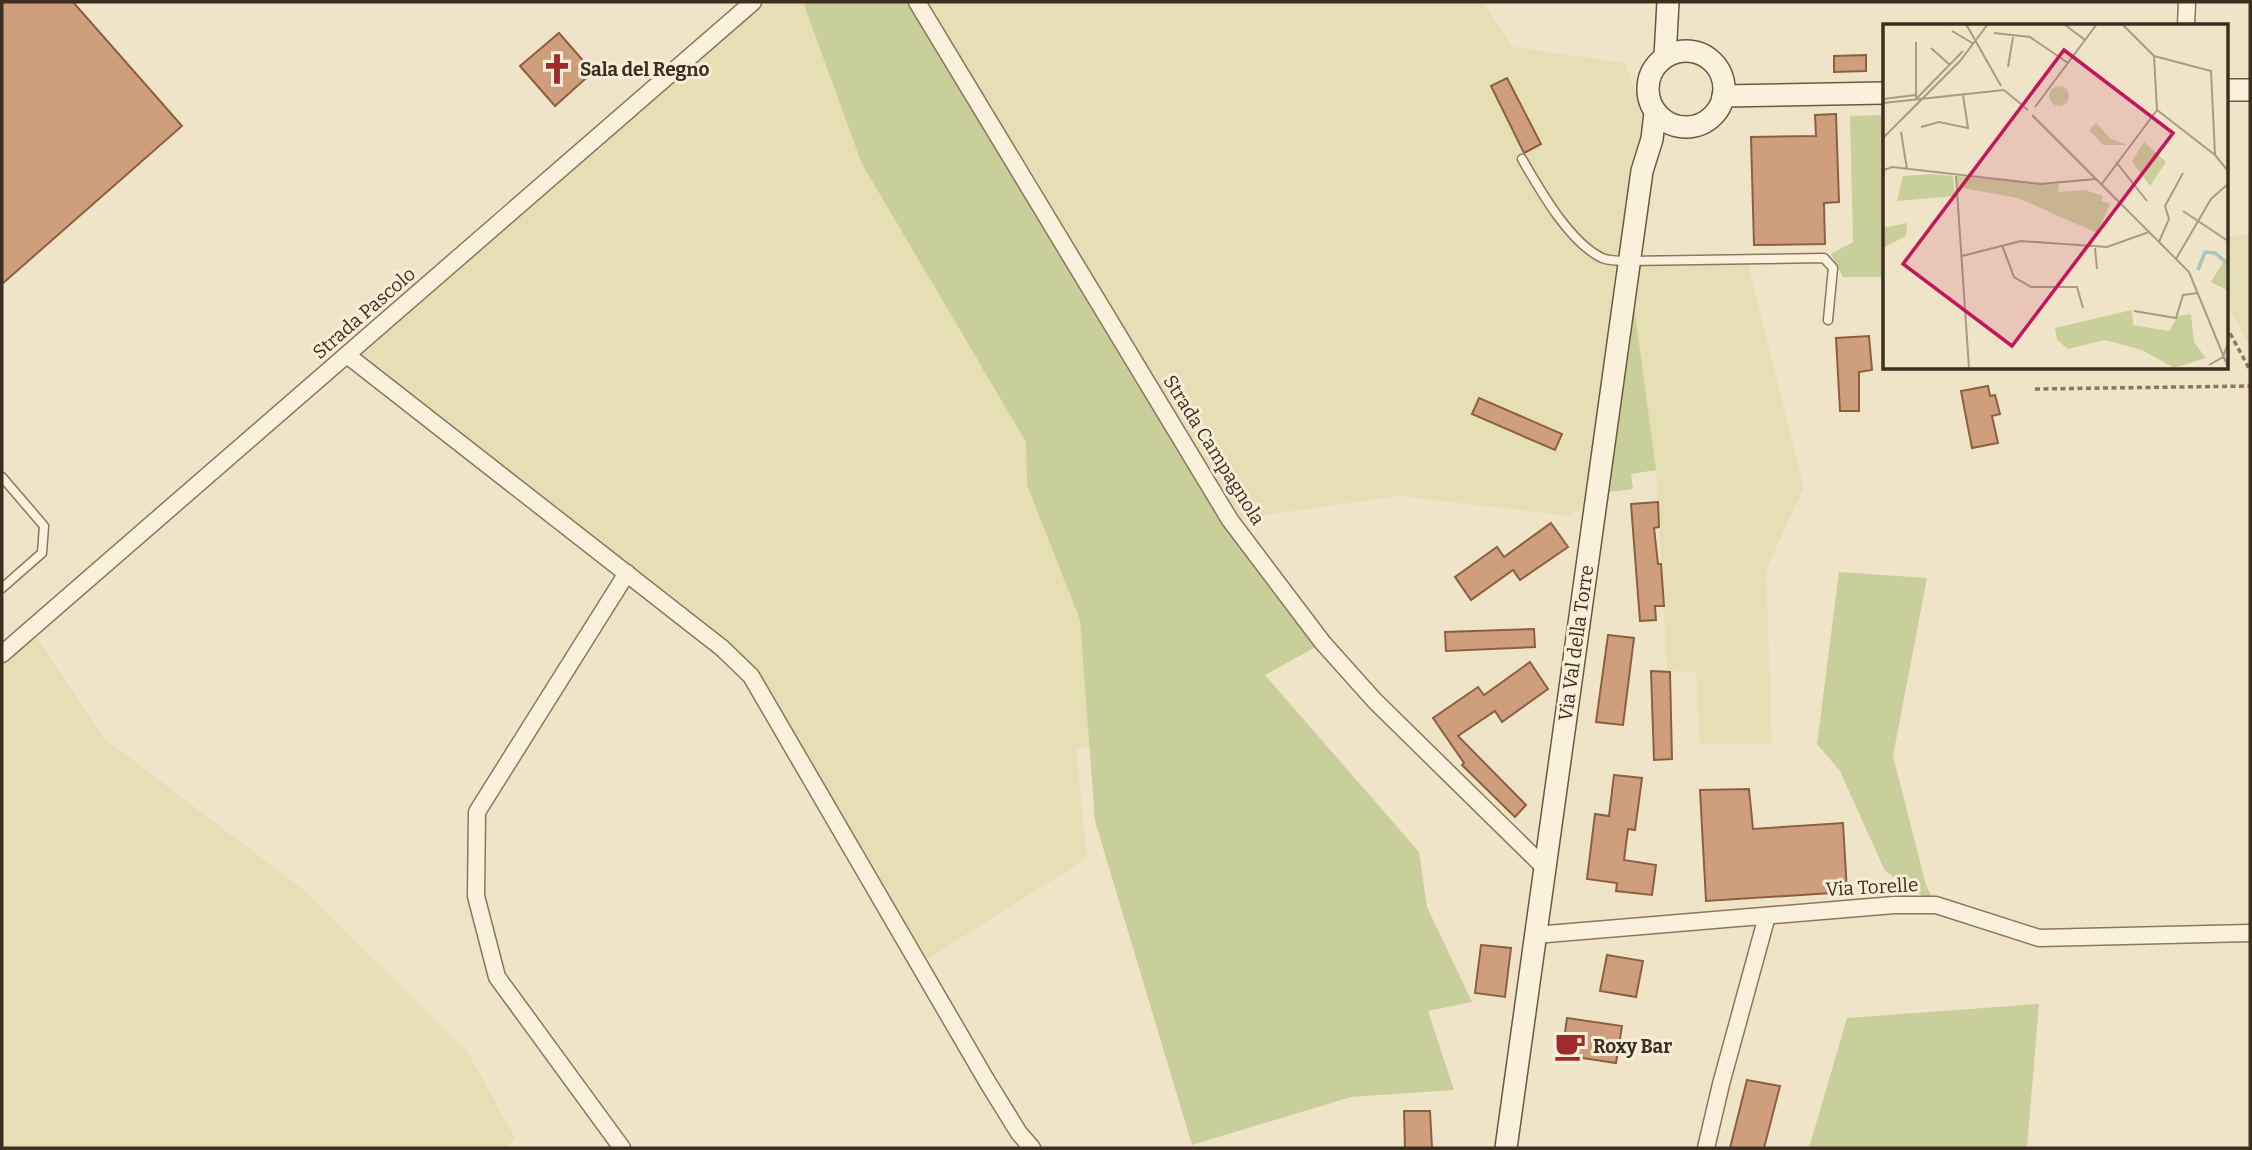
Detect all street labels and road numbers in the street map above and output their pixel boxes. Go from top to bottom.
street label: Strada Pascolo [308,262,420,364]
street label: Strada Campagnola [1159,371,1270,530]
street label: Via Val della Torre [1554,564,1598,722]
street label: Via Torelle [1825,873,1919,901]

